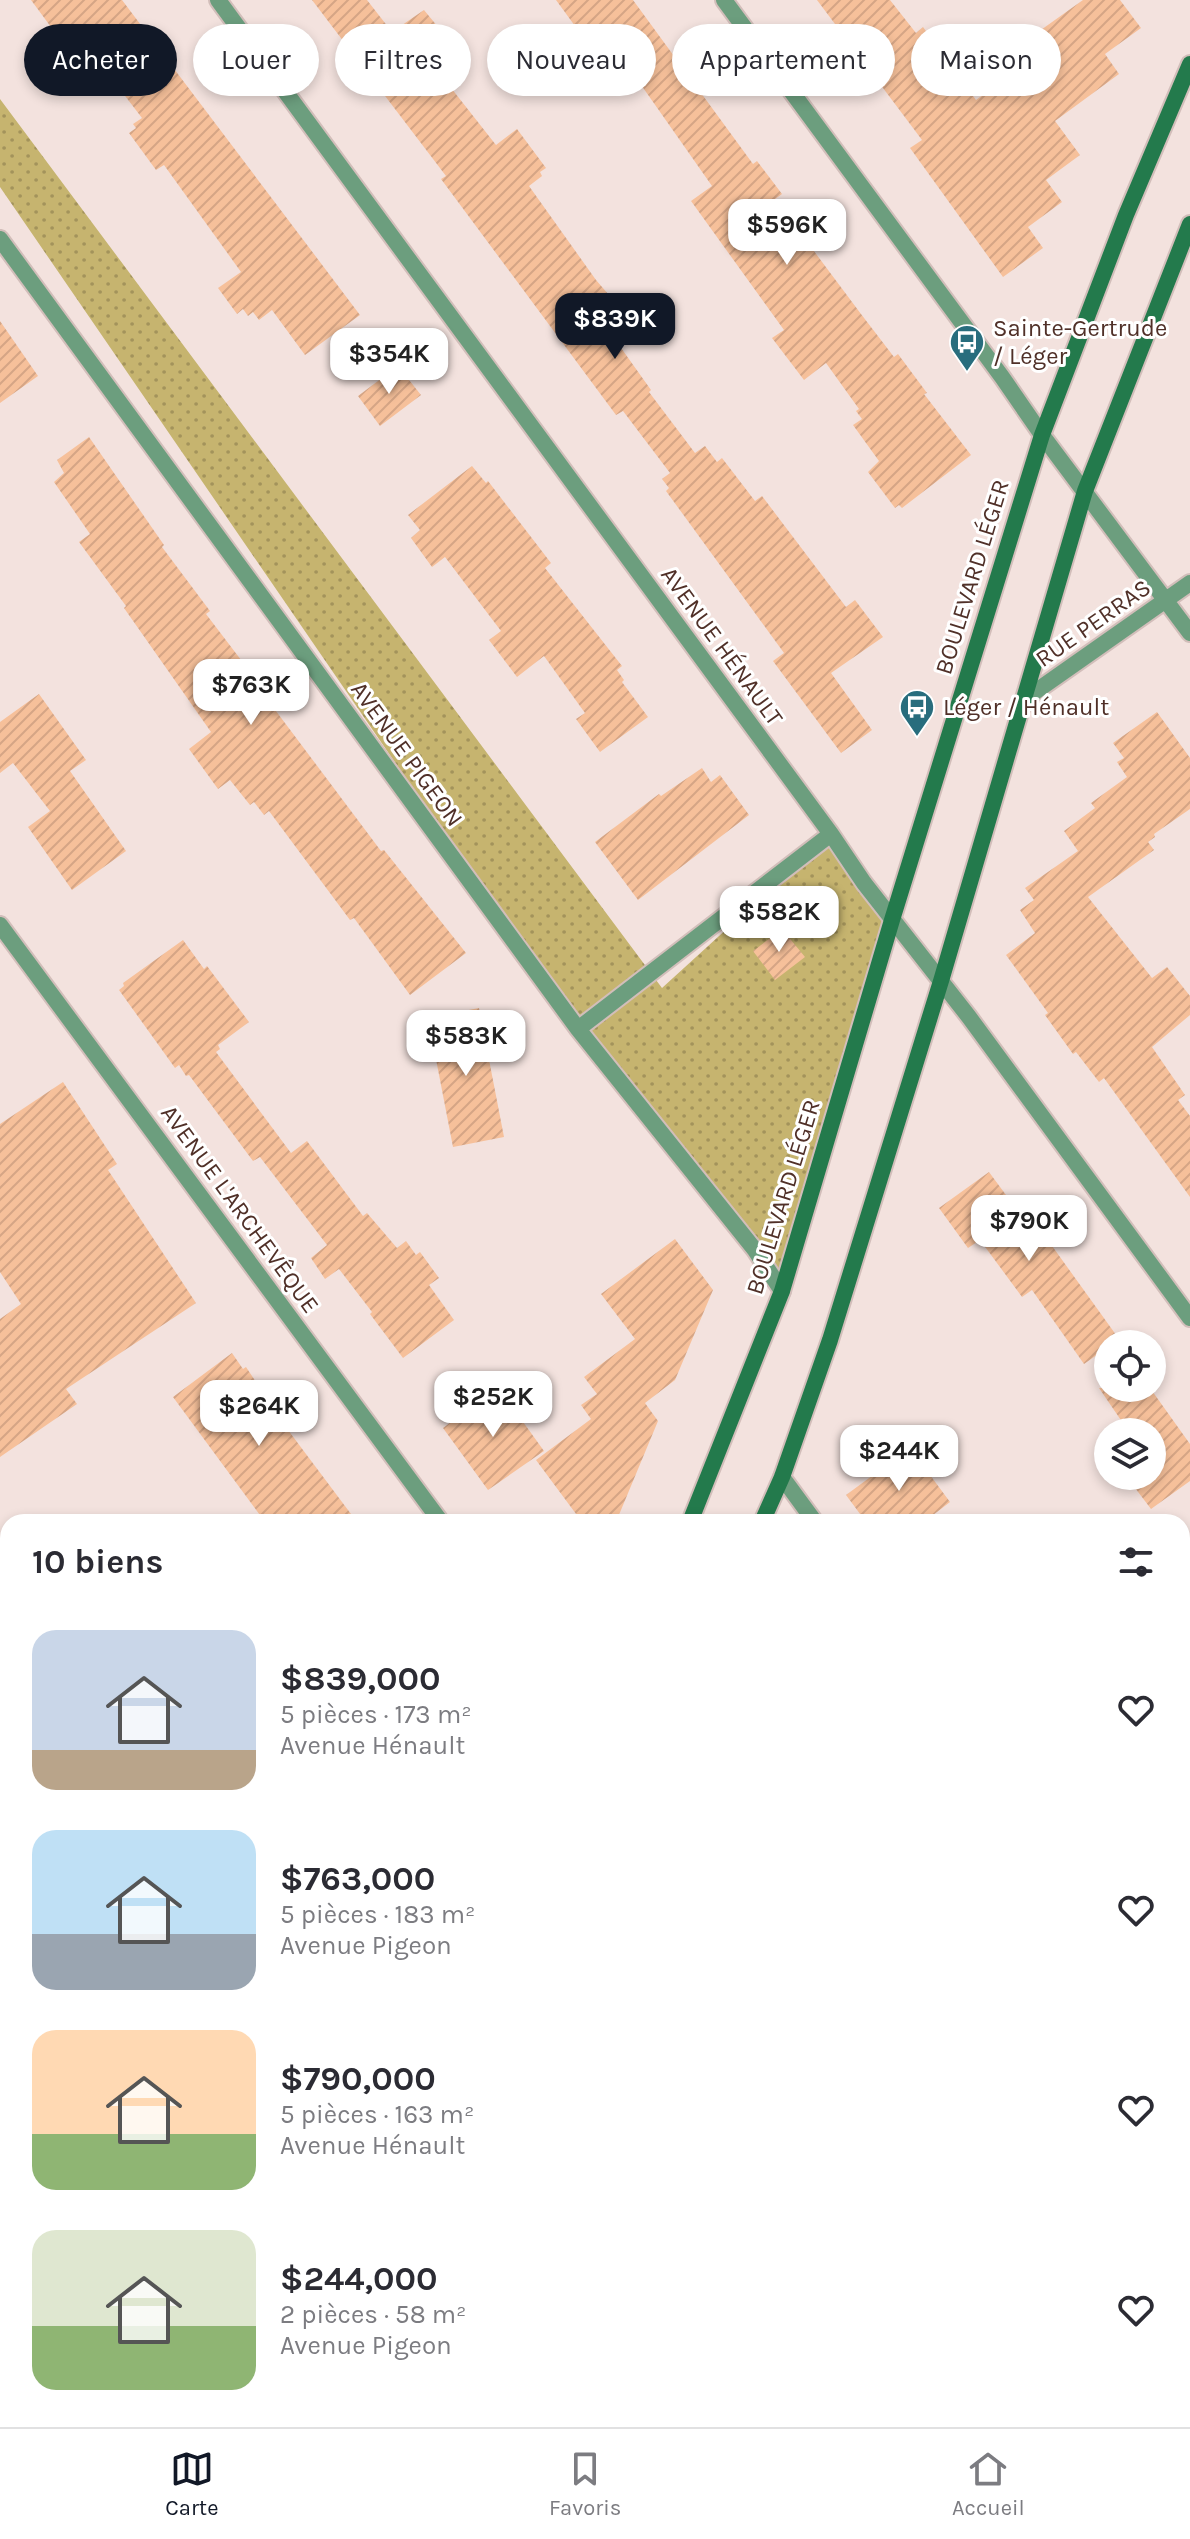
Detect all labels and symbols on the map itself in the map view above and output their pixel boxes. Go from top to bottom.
pin: $596K [731,199,843,267]
pin: $839K [559,293,671,361]
place label: Sainte-Gertrude / Léger [993,314,1167,370]
bus stop icon: Sainte-Gertrude / Léger [948,323,986,373]
pin: $354K [333,328,445,396]
street label: BOULEVARD LÉGER [928,476,1015,678]
street label: AVENUE HÉNAULT [655,561,790,731]
street label: RUE PERRAS [1030,573,1156,673]
pin: $763K [195,659,307,727]
street label: AVENUE PIGEON [345,676,469,832]
bus stop icon: Léger / Hénault [898,688,936,738]
place label: Léger / Hénault [943,693,1109,721]
pin: $582K [723,886,835,954]
pin: $583K [410,1010,522,1078]
street label: BOULEVARD LÉGER [739,1096,826,1298]
street label: AVENUE L'ARCHEVÊQUE [155,1099,325,1319]
pin: $790K [973,1195,1085,1263]
pin: $252K [437,1371,549,1439]
pin: $264K [203,1380,315,1448]
pin: $244K [843,1425,955,1493]

